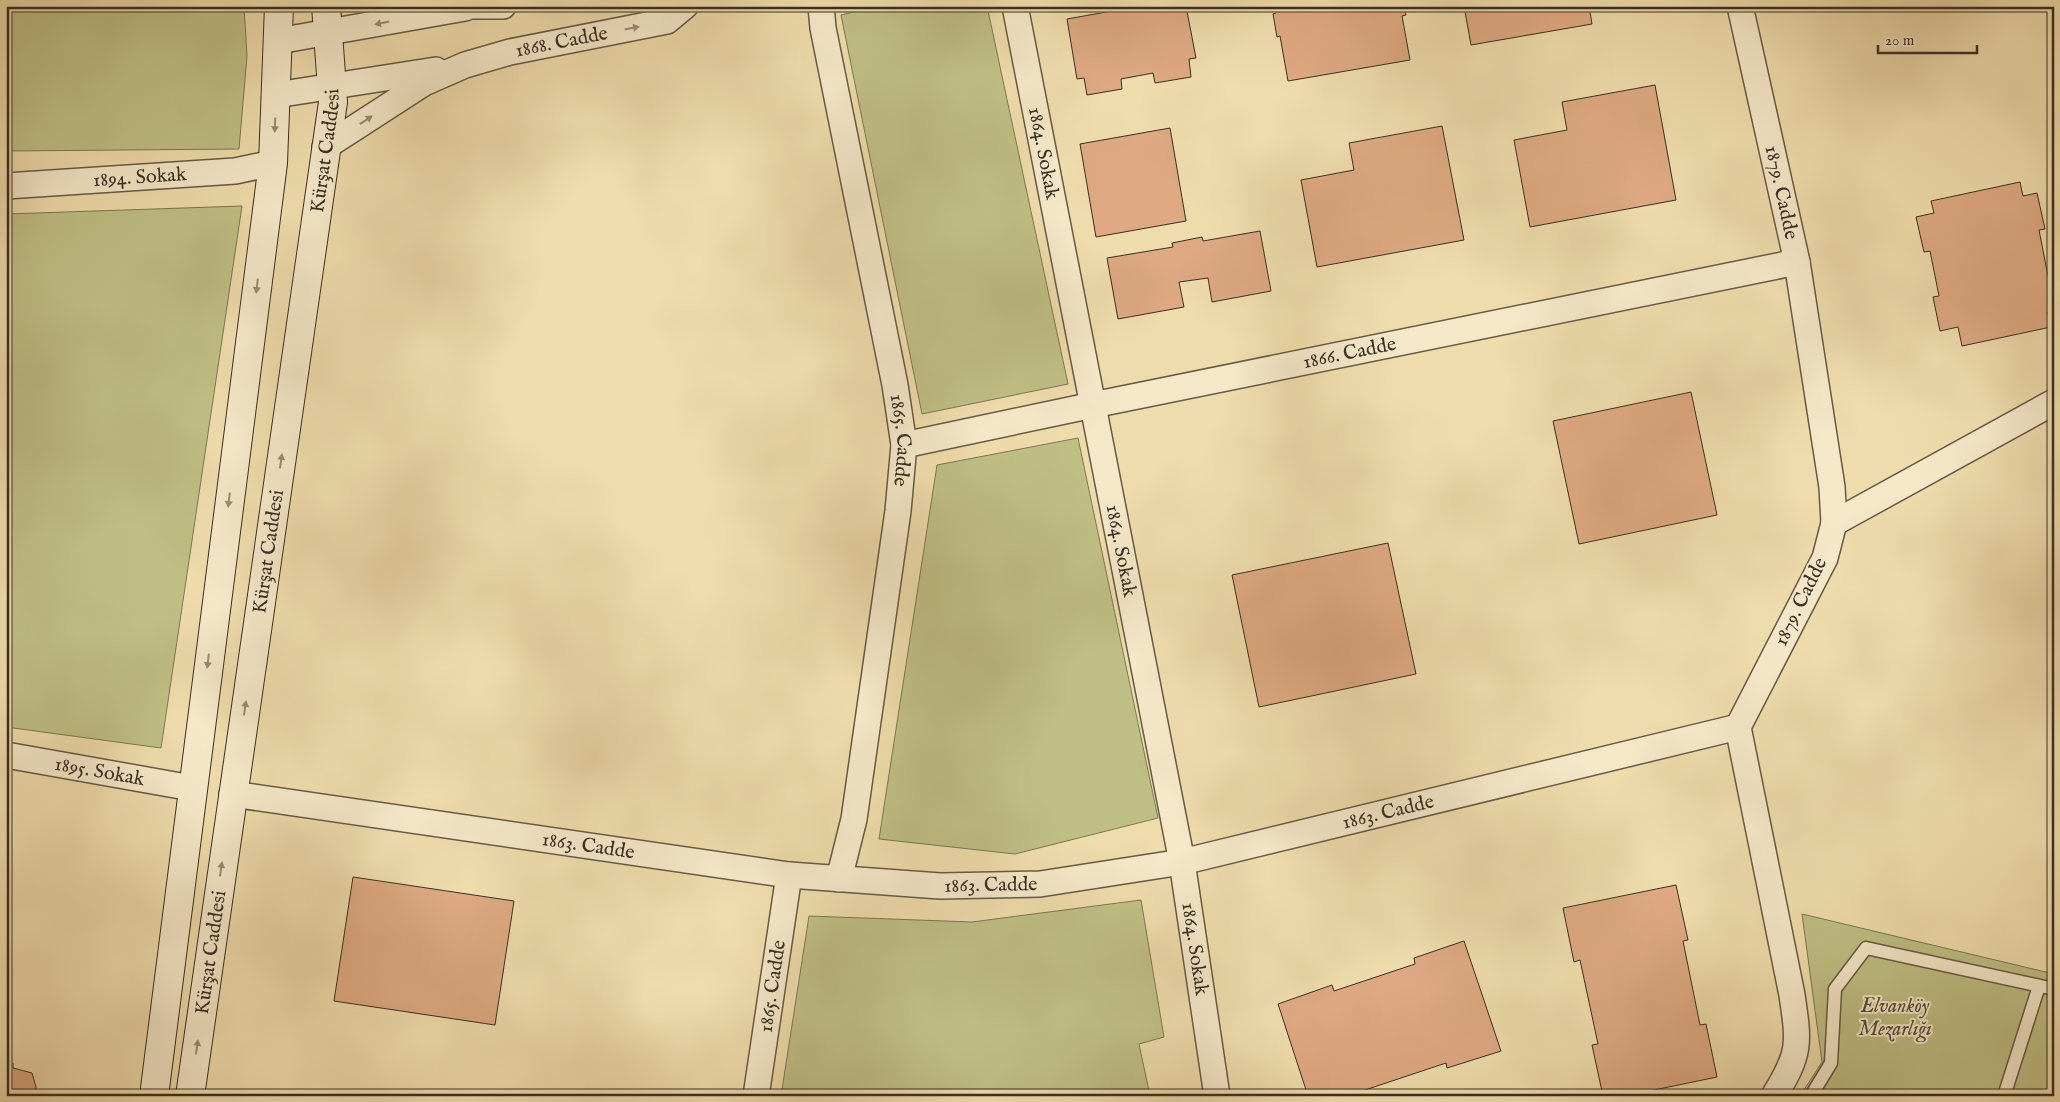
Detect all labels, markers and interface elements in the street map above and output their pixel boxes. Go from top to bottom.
one-way arrow [374,19,390,27]
street label: 1868. Cadde [513,20,610,63]
scale bar [1878,22,1976,54]
one-way arrow [625,23,641,31]
text: 20 m [1885,31,1915,50]
street label: Kürşat Caddesi [305,88,345,214]
street label: 1864. Sokak [1022,105,1065,202]
one-way arrow [359,115,373,125]
one-way arrow [270,117,278,133]
street label: 1879. Cadde [1759,143,1804,242]
street label: 1894. Sokak [92,162,188,193]
one-way arrow [253,279,261,295]
street label: 1866. Cadde [1301,331,1398,375]
street label: 1865. Cadde [884,392,917,488]
one-way arrow [277,453,285,469]
street label: Kürşat Caddesi [247,488,290,615]
one-way arrow [225,492,233,508]
street label: 1864. Sokak [1100,502,1143,599]
street label: 1879. Cadde [1769,554,1833,650]
one-way arrow [204,653,212,669]
one-way arrow [241,700,249,716]
street label: 1895. Sokak [53,751,147,792]
street label: 1863. Cadde [1340,789,1436,835]
street label: 1863. Cadde [540,827,636,865]
one-way arrow [218,861,226,877]
street label: 1863. Cadde [944,872,1038,898]
street label: Kürşat Caddesi [189,889,232,1016]
street label: 1864. Sokak [1176,901,1214,997]
street label: 1865. Cadde [753,938,792,1034]
park label: Elvanköy Mezarlığı [1858,994,1932,1043]
one-way arrow [193,1039,201,1055]

